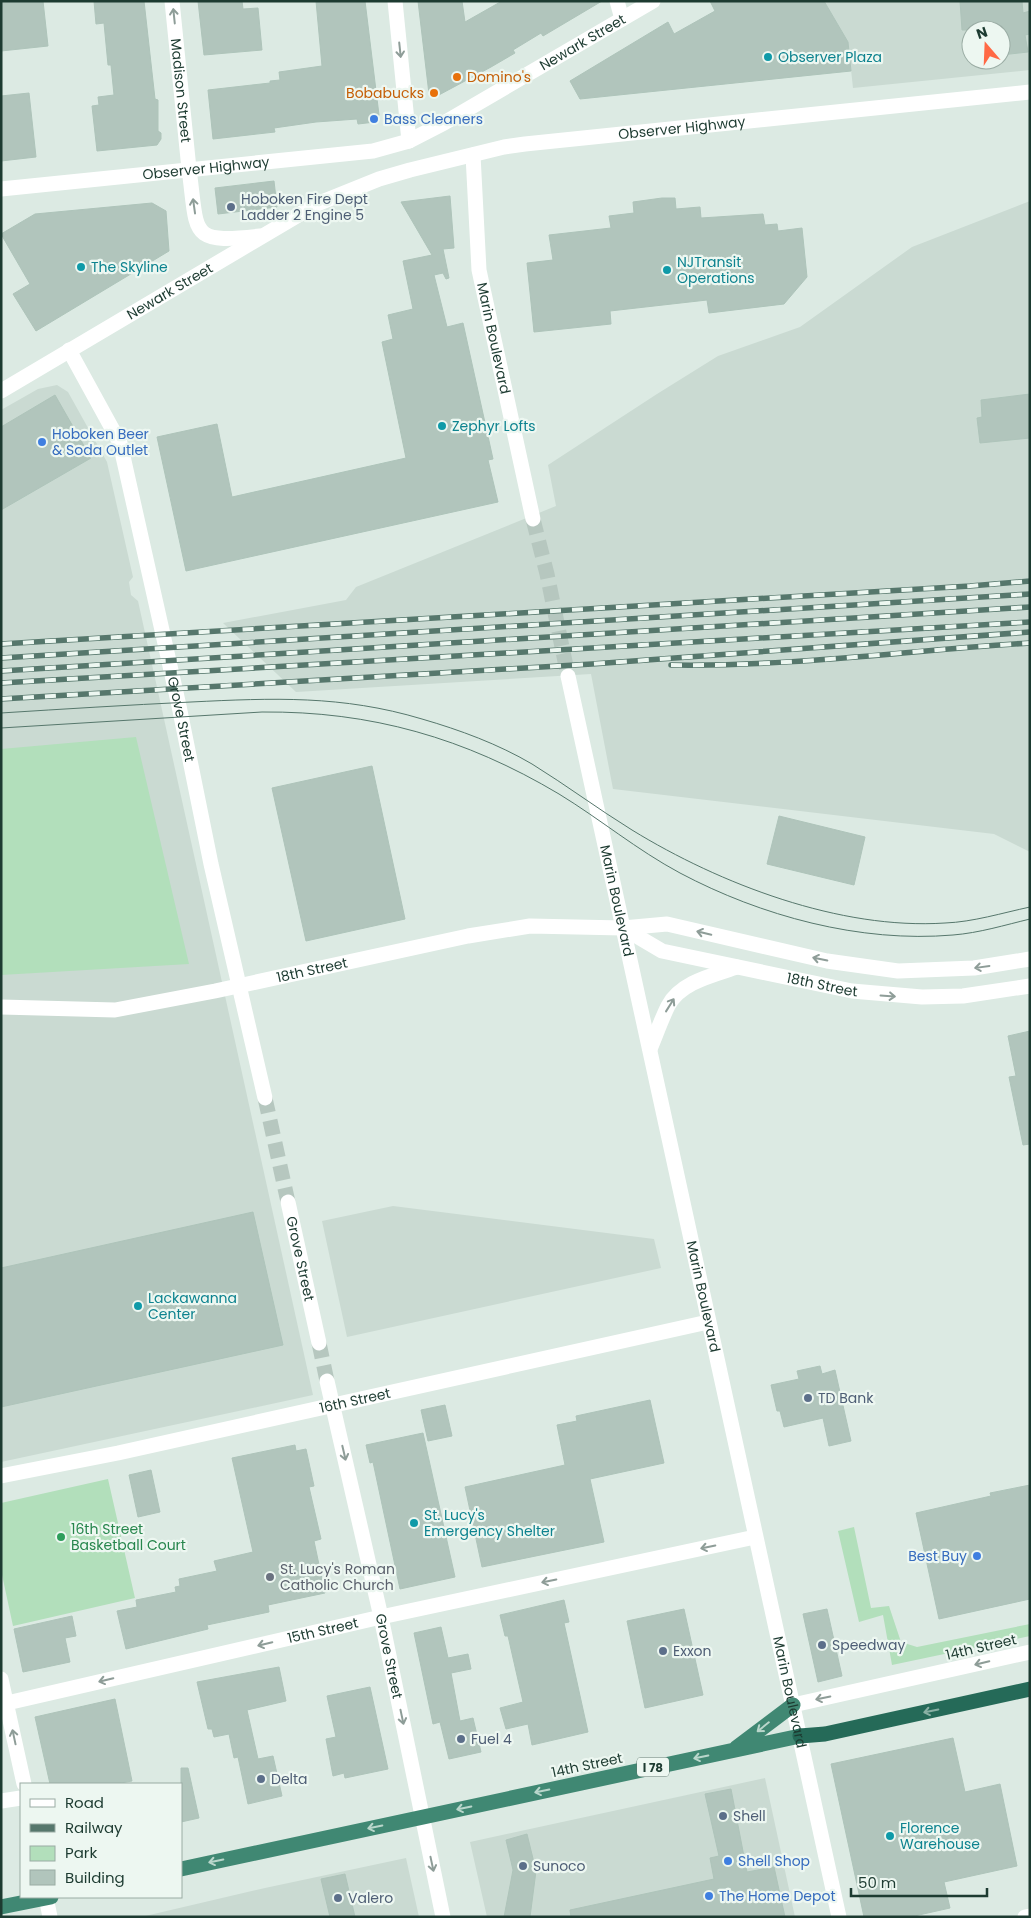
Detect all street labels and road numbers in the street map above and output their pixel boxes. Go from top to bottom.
street label: Newark Street [536,9,629,75]
street label: Madison Street [166,38,196,144]
street label: Observer Highway [617,111,747,144]
street label: Observer Highway [141,152,271,185]
street label: Newark Street [123,258,216,324]
street label: Marin Boulevard [472,281,516,396]
street label: Grove Street [163,675,200,763]
street label: Marin Boulevard [595,843,639,958]
street label: 18th Street [275,952,349,987]
street label: 18th Street [785,968,858,1001]
street label: Grove Street [281,1214,320,1303]
street label: Marin Boulevard [682,1239,725,1354]
street label: 16th Street [318,1383,392,1418]
street label: Grove Street [371,1612,408,1700]
street label: 15th Street [285,1613,360,1648]
street label: 14th Street [944,1629,1018,1665]
street label: Marin Boulevard [768,1634,812,1750]
street label: 14th Street [550,1748,624,1782]
road number: I 78 [637,1758,669,1776]

